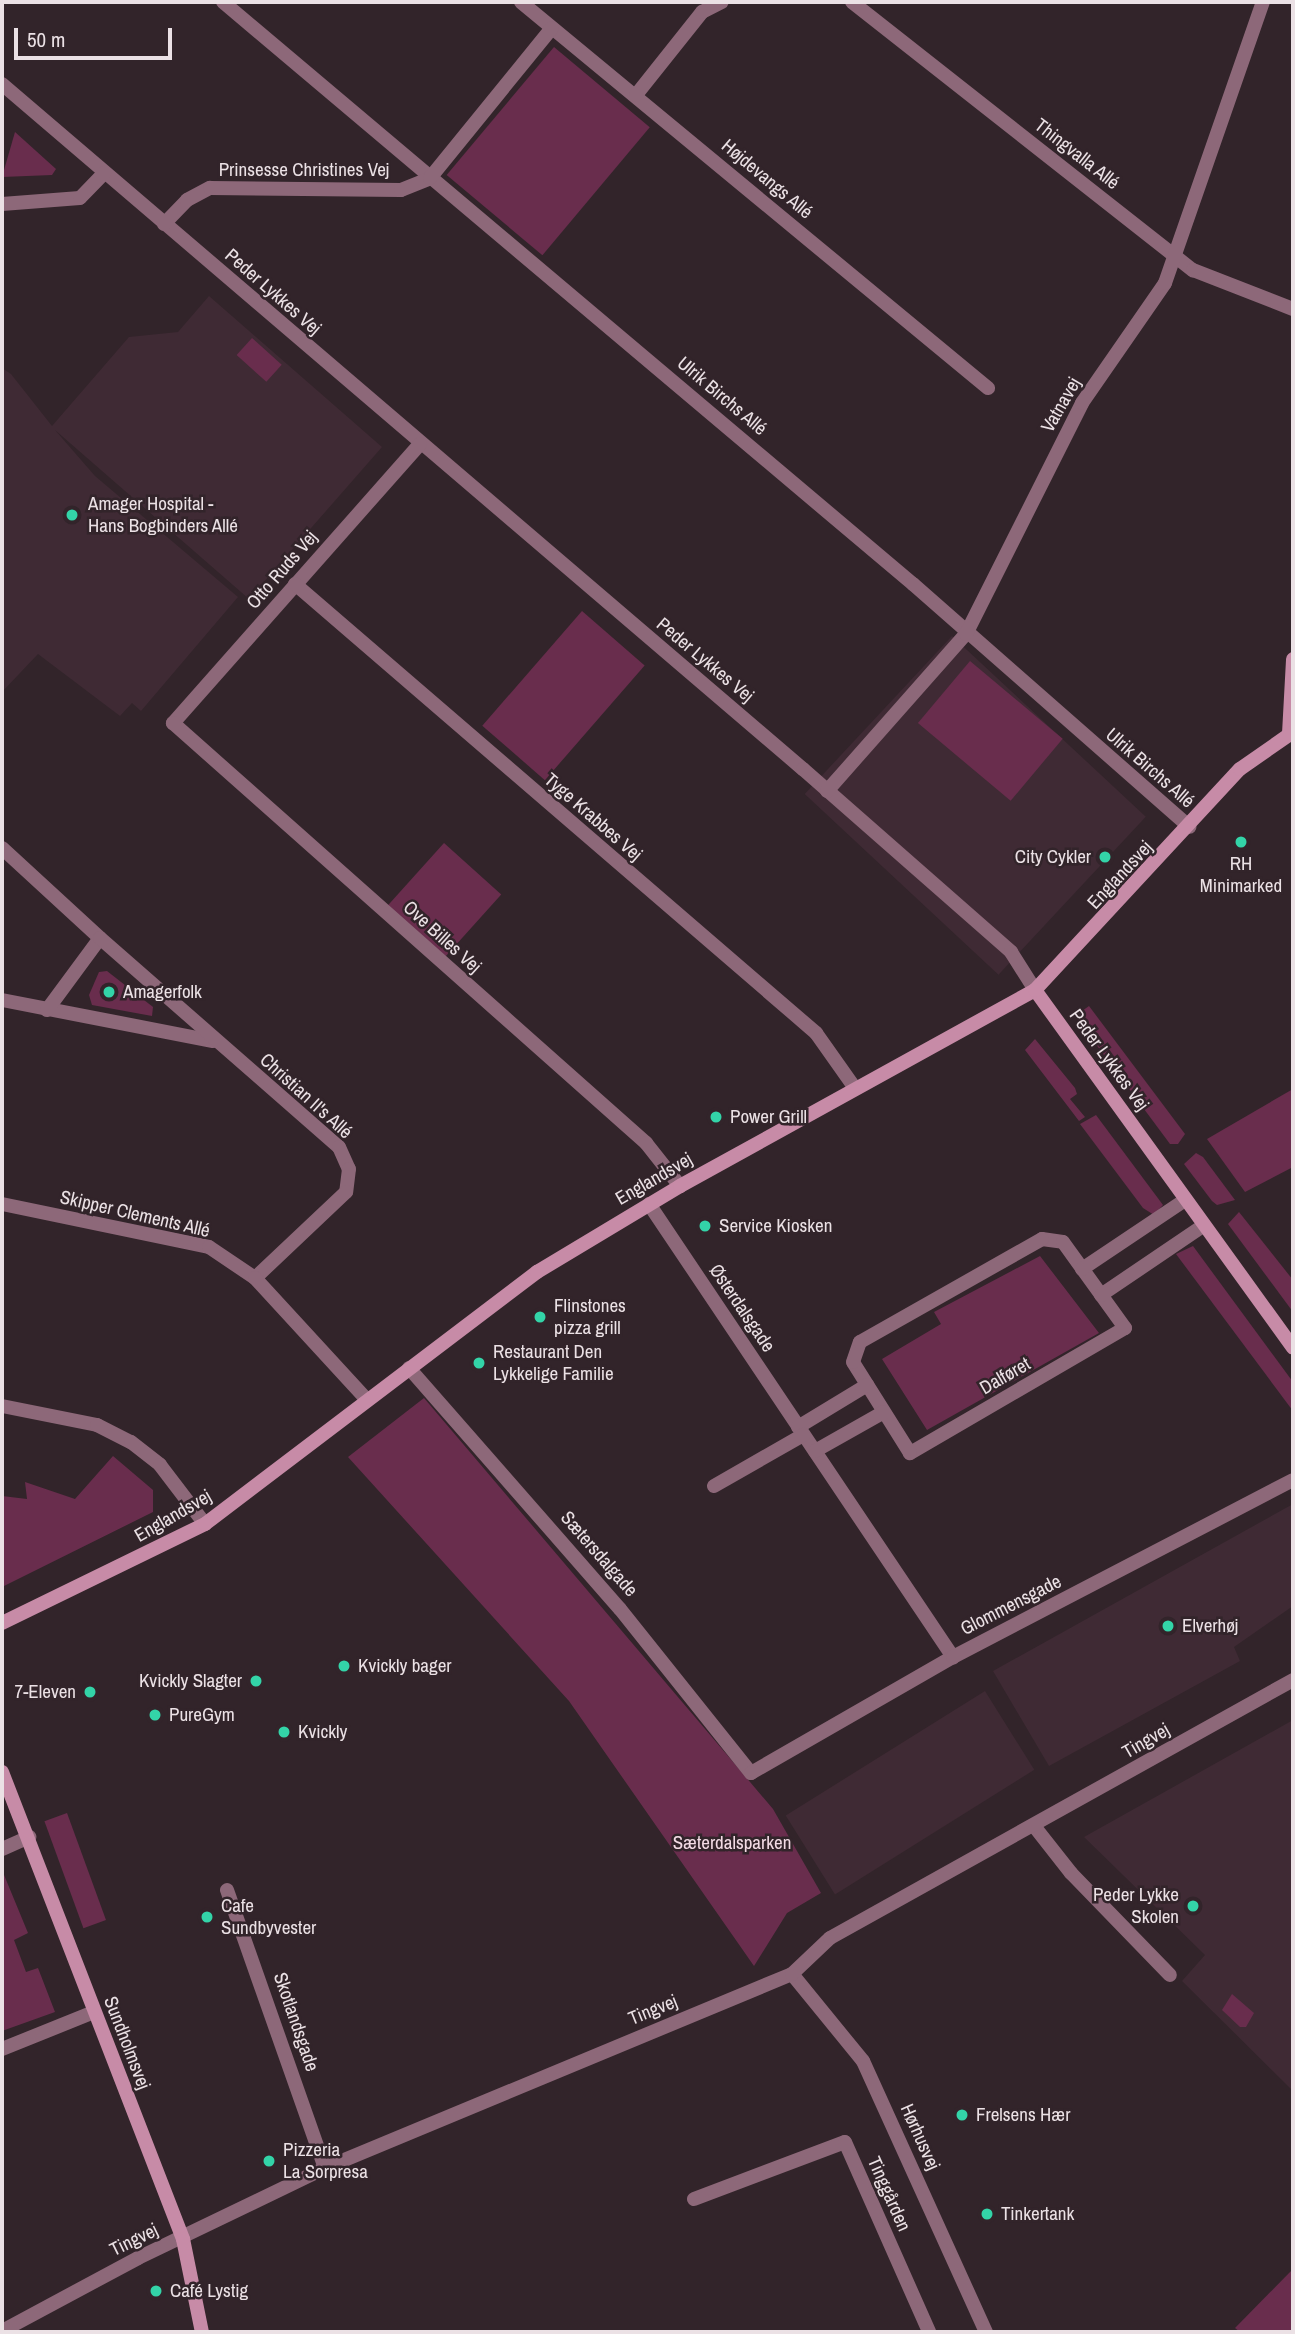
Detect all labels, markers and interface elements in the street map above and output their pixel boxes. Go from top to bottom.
scale bar [18,14,175,58]
text: 50 m [27,25,65,54]
street label: Thingvalla Allé [1030,114,1124,194]
street label: Højdevangs Allé [717,134,817,224]
street label: Prinsesse Christines Vej [219,159,389,181]
street label: Peder Lykkes Vej [220,244,326,340]
street label: Ulrik Birchs Allé [672,352,772,440]
street label: Vatnavej [1036,374,1086,436]
place label: Amager Hospital - Hans Bogbinders Allé [88,493,239,537]
marker: Amager Hospital - Hans Bogbinders Allé [62,505,82,525]
street label: Otto Ruds Vej [242,526,322,614]
street label: Peder Lykkes Vej [652,613,758,707]
street label: Ulrik Birchs Allé [1101,723,1199,813]
street label: Tyge Krabbes Vej [539,768,647,866]
marker: RH Minimarked [1233,834,1249,850]
street label: Englandsvej [1083,836,1157,914]
place label: City Cykler [1015,846,1091,868]
marker: City Cykler [1097,849,1113,865]
place label: RH Minimarked [1200,853,1282,897]
street label: Ove Billes Vej [398,896,486,978]
place label: Amagerfolk [123,981,202,1003]
marker: Amagerfolk [101,984,117,1000]
street label: Peder Lykkes Vej [1065,1005,1153,1115]
street label: Christian II's Allé [255,1048,357,1144]
place label: Power Grill [730,1106,807,1128]
marker: Power Grill [708,1109,724,1125]
street label: Englandsvej [612,1148,696,1210]
street label: Skipper Clements Allé [57,1186,213,1242]
place label: Service Kiosken [719,1215,832,1237]
marker: Service Kiosken [697,1218,713,1234]
street label: Østerdalsgade [704,1260,780,1356]
place label: Flinstones pizza grill [554,1295,626,1339]
marker: Flinstones pizza grill [532,1309,548,1325]
place label: Restaurant Den Lykkelige Familie [493,1341,614,1385]
street label: Dalføret [976,1352,1034,1400]
marker: Restaurant Den Lykkelige Familie [471,1355,487,1371]
street label: Englandsvej [131,1485,215,1547]
street label: Sætersdalgade [556,1507,642,1601]
street label: Glommensgade [957,1570,1065,1640]
place label: Elverhøj [1182,1615,1238,1637]
marker: Elverhøj [1160,1618,1176,1634]
place label: Kvickly bager [358,1655,452,1677]
marker: Kvickly bager [336,1658,352,1674]
place label: Kvickly Slagter [139,1670,242,1692]
marker: Kvickly Slagter [248,1673,264,1689]
place label: 7-Eleven [15,1681,76,1703]
marker: 7-Eleven [82,1684,98,1700]
place label: PureGym [169,1704,235,1726]
marker: PureGym [147,1707,163,1723]
street label: Tingvej [1118,1718,1174,1764]
place label: Kvickly [298,1721,347,1743]
marker: Kvickly [276,1724,292,1740]
park label: Sæterdalsparken [673,1832,791,1854]
place label: Peder Lykke Skolen [1093,1884,1179,1928]
place label: Cafe Sundbyvester [221,1895,316,1939]
marker: Peder Lykke Skolen [1185,1898,1201,1914]
marker: Cafe Sundbyvester [199,1909,215,1925]
street label: Skotlandsgade [268,1970,324,2074]
street label: Tingvej [625,1990,681,2030]
street label: Sundholmsvej [99,1993,155,2093]
street label: Hørhusvej [895,2100,945,2174]
place label: Frelsens Hær [976,2104,1070,2126]
marker: Frelsens Hær [954,2107,970,2123]
place label: Pizzeria La Sorpresa [283,2139,368,2183]
marker: Pizzeria La Sorpresa [261,2153,277,2169]
street label: Tinggården [862,2153,916,2235]
place label: Tinkertank [1001,2203,1074,2225]
marker: Tinkertank [979,2206,995,2222]
street label: Tingvej [106,2219,162,2261]
place label: Café Lystig [170,2280,248,2302]
marker: Café Lystig [148,2283,164,2299]

